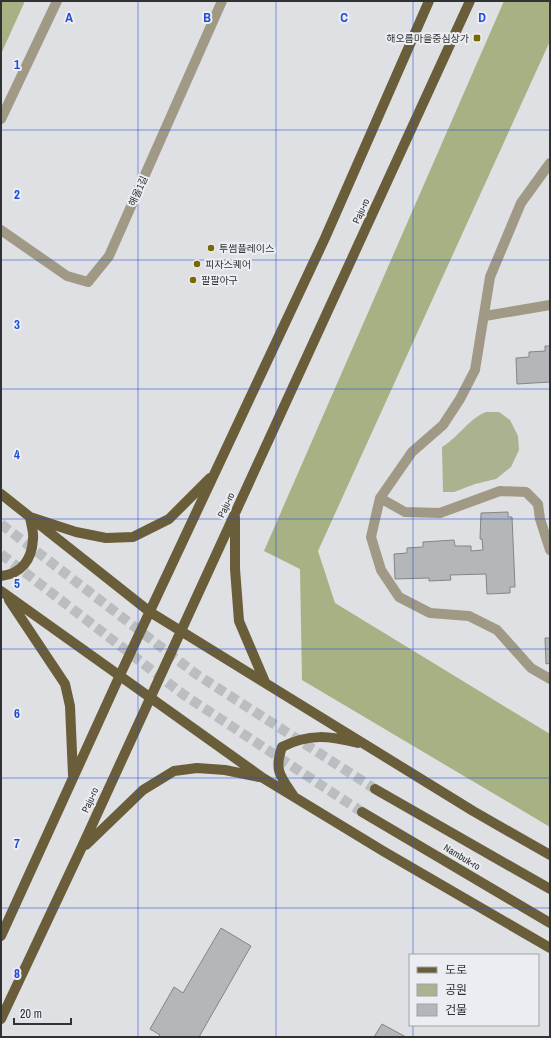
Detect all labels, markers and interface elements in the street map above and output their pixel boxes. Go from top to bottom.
text: A [65,9,73,26]
text: B [203,9,211,26]
text: C [340,9,348,26]
text: D [478,9,486,26]
place label: 해오름마을중심상가 [386,32,469,45]
marker: 해오름마을중심상가 [472,33,482,43]
text: 1 [14,56,20,73]
street label: 해올1길 [126,174,150,208]
text: 2 [14,186,20,203]
street label: Paju-ro [350,196,373,226]
place label: 투썸플레이스 [219,242,274,255]
marker: 투썸플레이스 [206,243,216,253]
place label: 피자스퀘어 [205,258,251,271]
marker: 피자스퀘어 [192,259,202,269]
place label: 팔팔아구 [201,274,238,287]
marker: 팔팔아구 [188,275,198,285]
text: 3 [14,316,20,333]
text: 4 [14,446,20,463]
street label: Paju-ro [215,490,238,520]
text: 5 [14,575,20,592]
text: 6 [14,705,20,722]
street label: Paju-ro [79,785,101,815]
text: 7 [14,835,20,852]
street label: Nambuk-ro [441,841,483,873]
legend [409,954,539,1026]
text: 도로 [445,962,467,978]
text: 8 [14,965,20,982]
text: 공원 [445,982,467,998]
scale bar [14,1000,71,1026]
text: 건물 [445,1002,467,1018]
text: 20 m [20,1006,42,1022]

